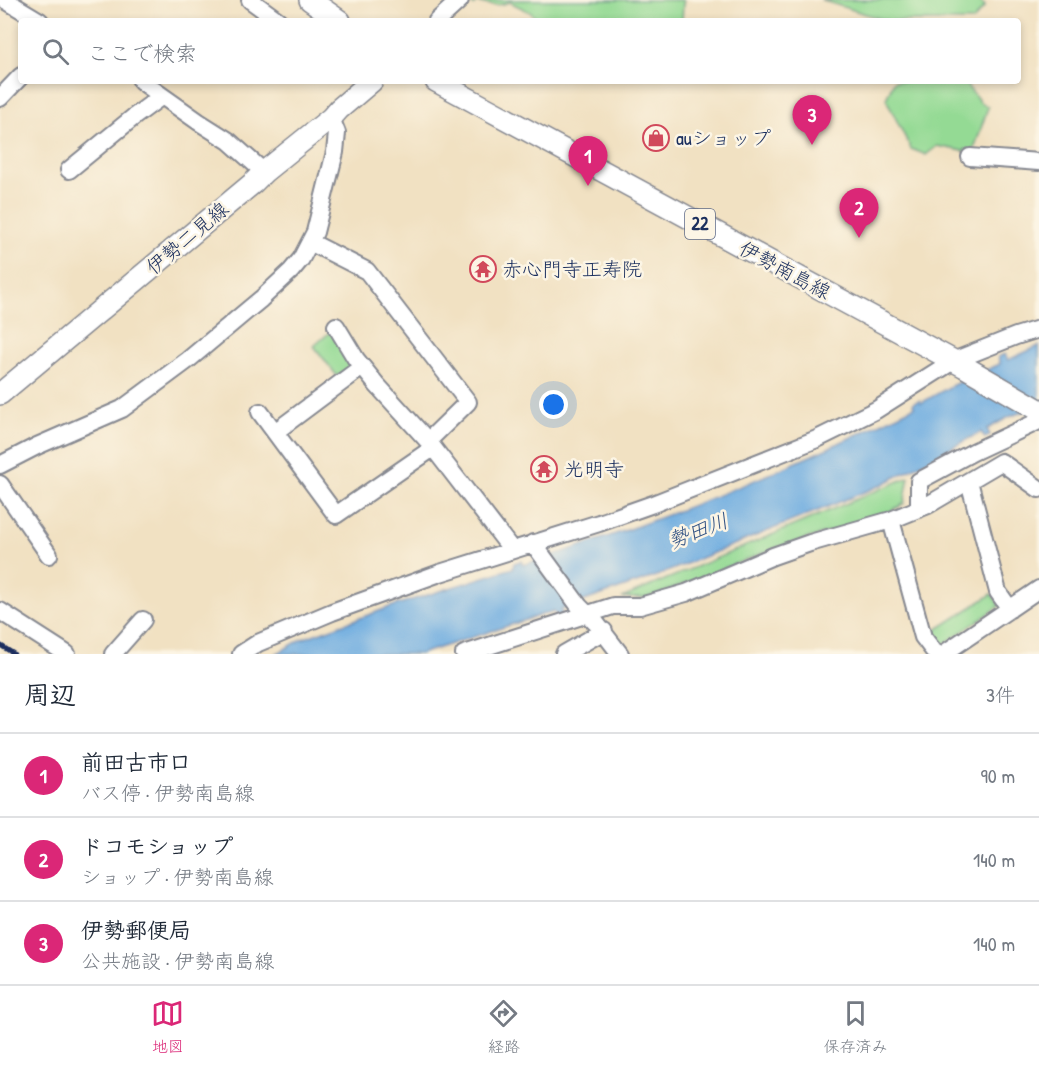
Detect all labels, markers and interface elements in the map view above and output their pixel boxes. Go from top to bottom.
search box [18,18,1021,84]
icon: search [39,35,72,68]
text: ここで検索 [87,38,197,68]
pin: 3 [792,96,832,145]
shop icon: auショップ [641,123,671,153]
place label: auショップ [676,124,771,151]
pin: 1 [568,136,608,186]
pin: 2 [840,188,878,238]
street label: 伊勢二見線 [140,195,234,280]
road number: 22 [685,209,715,239]
street label: 伊勢南島線 [735,234,836,305]
temple icon: 赤心門寺正寿院 [468,254,498,284]
place label: 赤心門寺正寿院 [502,255,642,282]
your location [539,390,568,419]
temple icon: 光明寺 [529,454,559,484]
place label: 光明寺 [564,455,624,482]
water label: 勢田川 [663,506,732,555]
text: 周辺 [24,677,76,712]
text: 3件 [986,681,1015,708]
text: 前田古市口 [81,747,191,777]
text: 1 [40,762,47,789]
text: 90 m [981,762,1015,789]
text: バス停 · 伊勢南島線 [81,779,254,806]
text: ドコモショップ [81,831,233,861]
text: 2 [39,846,48,873]
text: 140 m [973,846,1015,873]
text: ショップ · 伊勢南島線 [81,863,273,890]
text: 伊勢郵便局 [81,915,191,945]
text: 3 [39,930,48,957]
text: 140 m [973,930,1015,957]
text: 公共施設 · 伊勢南島線 [81,947,274,974]
tab: 地図 [151,997,184,1057]
tab: 経路 [487,997,520,1057]
tab: 保存済み [823,997,887,1057]

